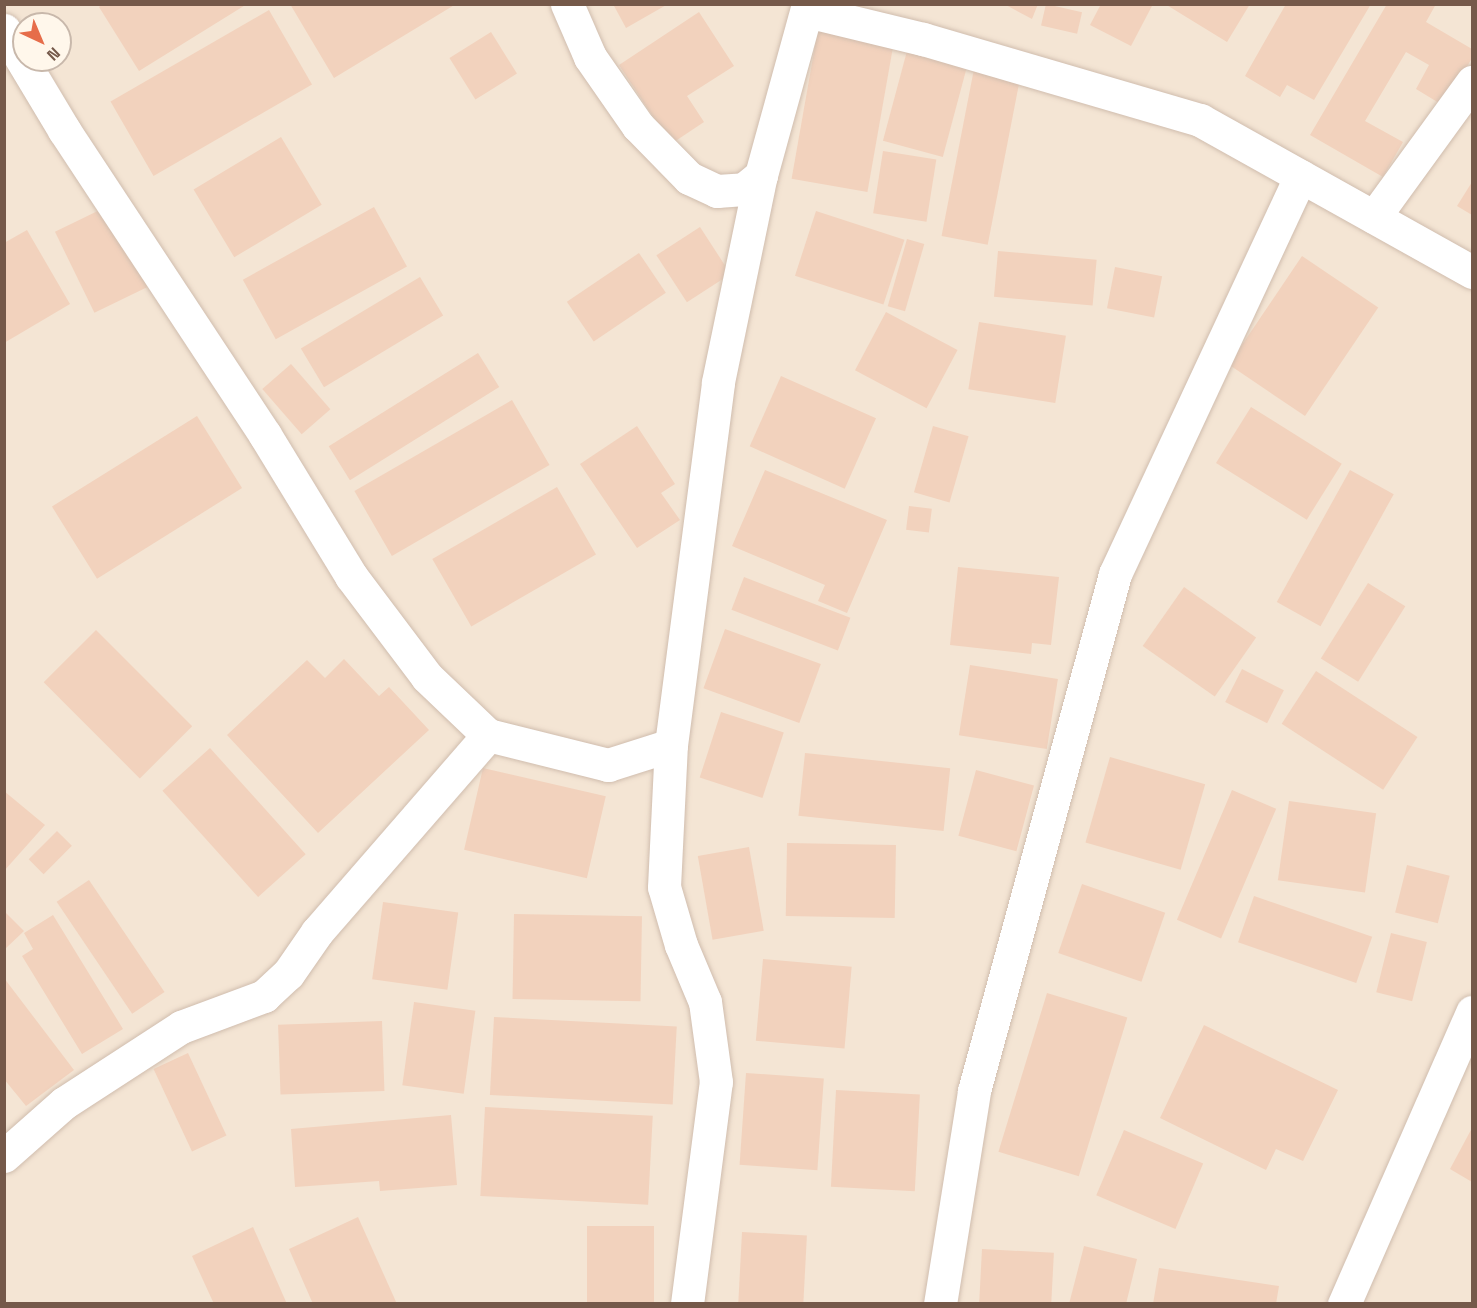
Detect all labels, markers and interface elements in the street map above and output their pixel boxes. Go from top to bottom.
north arrow [12,12,72,72]
text: N [42,43,65,65]

